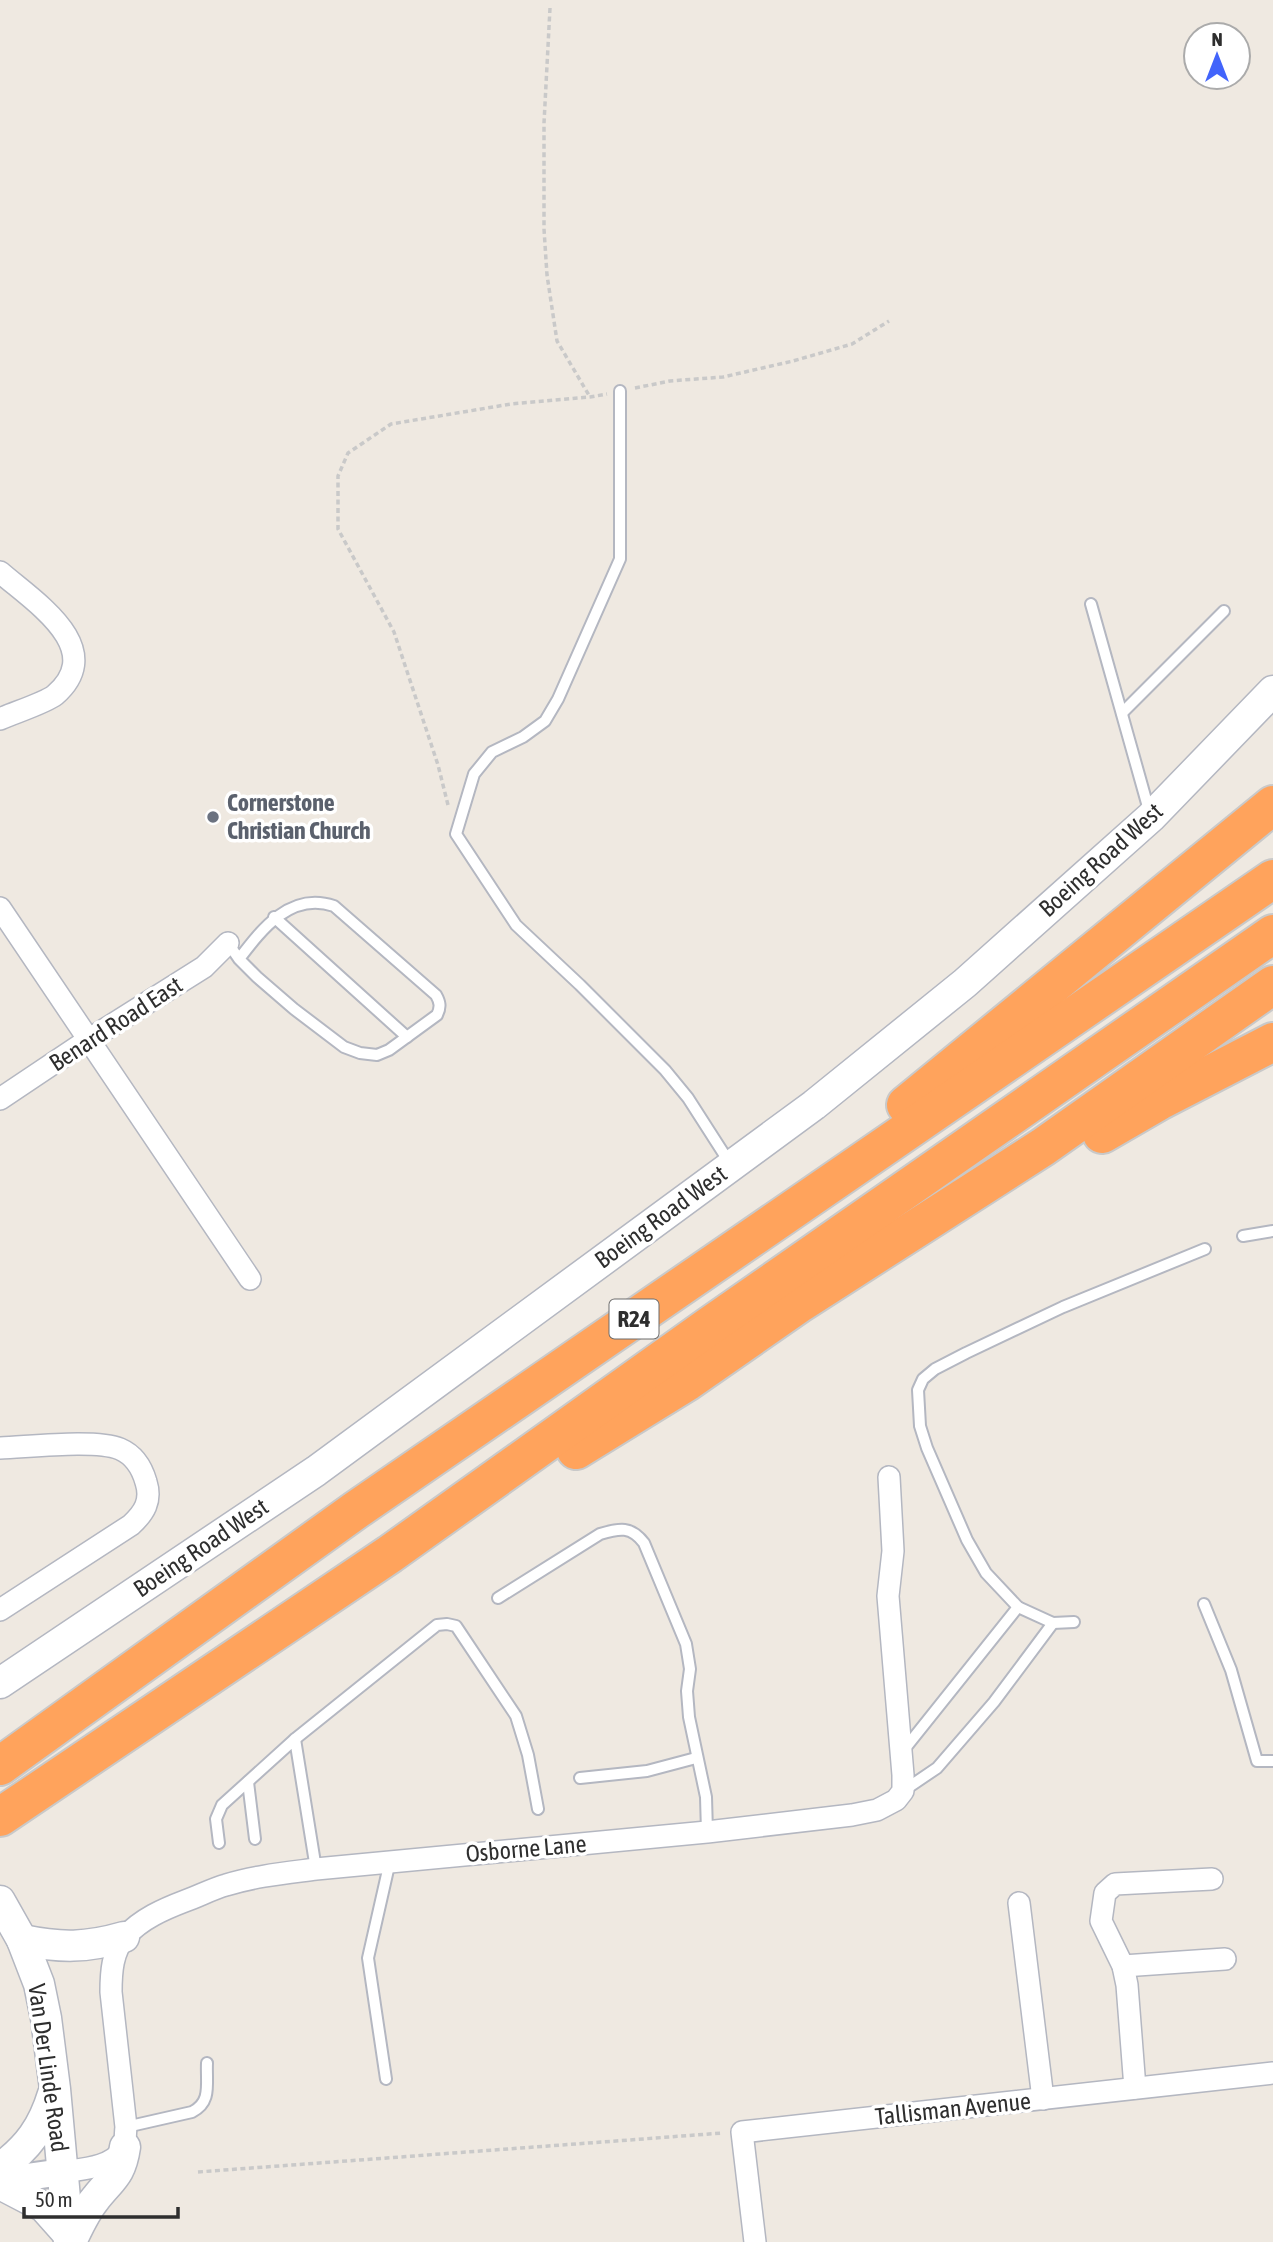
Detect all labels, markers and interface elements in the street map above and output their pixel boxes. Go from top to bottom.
north arrow [1182,21,1252,91]
text: N [1211,28,1223,50]
place label: Cornerstone Christian Church [227,789,371,844]
street label: Boeing Road West [1034,797,1168,922]
marker: Cornerstone Christian Church [205,809,221,825]
street label: Benard Road East [44,971,187,1076]
street label: Boeing Road West [590,1160,732,1273]
road number: R24 [610,1300,658,1338]
street label: Boeing Road West [128,1493,273,1603]
street label: Osborne Lane [464,1830,587,1867]
street label: Van Der Linde Road [23,1982,74,2154]
street label: Tallisman Avenue [874,2087,1032,2130]
scale bar [24,2176,178,2220]
text: 50 m [35,2187,73,2211]

